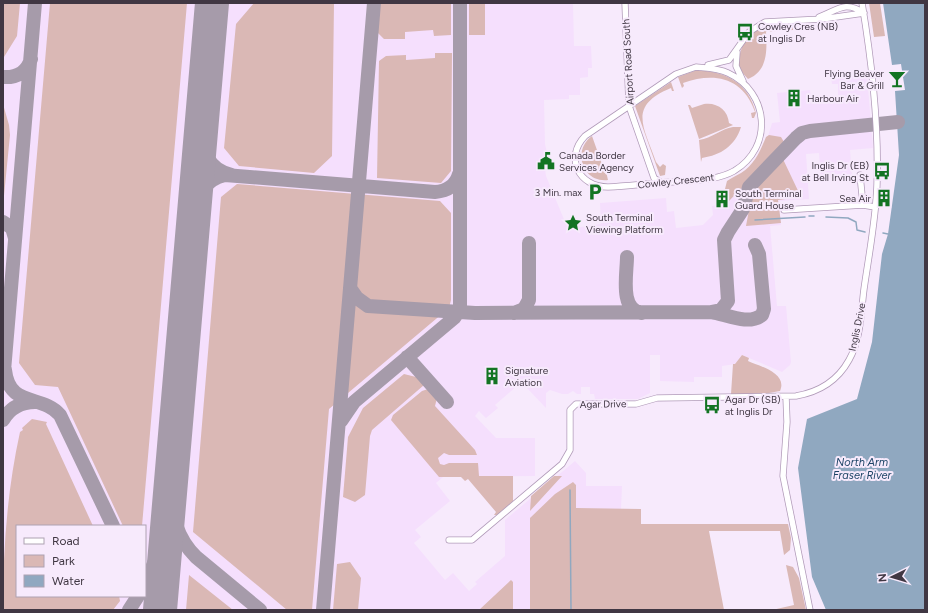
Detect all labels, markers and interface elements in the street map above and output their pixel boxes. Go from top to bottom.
street label: Airport Road South [619,18,637,105]
place label: Cowley Cres (NB) at Inglis Dr [758,20,838,45]
bus stop icon: Cowley Cres (NB) at Inglis Dr [735,22,755,42]
place label: Flying Beaver Bar & Grill [824,67,885,92]
bar icon: Flying Beaver Bar & Grill [887,69,907,89]
building icon: Harbour Air [784,88,804,108]
place label: Harbour Air [807,92,859,105]
place label: Canada Border Services Agency [559,149,634,174]
public building icon: Canada Border Services Agency [536,151,556,171]
place label: Inglis Dr (EB) at Bell Irving St [802,159,869,184]
bus stop icon: Inglis Dr (EB) at Bell Irving St [872,161,892,181]
street label: Cowley Crescent [637,170,715,191]
parking icon: 3 Min. max [585,182,605,202]
place label: 3 Min. max [535,186,582,199]
place label: South Terminal Guard House [735,187,802,212]
building icon: Sea Air [874,188,894,208]
building icon: South Terminal Guard House [712,189,732,209]
place label: Sea Air [839,192,872,205]
place label: South Terminal Viewing Platform [586,211,663,236]
place icon: South Terminal Viewing Platform [563,213,583,233]
street label: Inglis Drive [846,301,869,352]
place label: Signature Aviation [505,364,549,389]
building icon: Signature Aviation [482,366,502,386]
place label: Agar Dr (SB) at Inglis Dr [725,393,781,418]
bus stop icon: Agar Dr (SB) at Inglis Dr [702,395,722,415]
street label: Agar Drive [580,397,627,411]
water label: North Arm Fraser River [833,456,893,482]
legend [16,525,146,597]
text: Road [52,534,80,548]
text: Park [52,554,75,568]
north arrow [872,557,912,597]
text: N [876,573,889,583]
text: Water [52,574,84,588]

